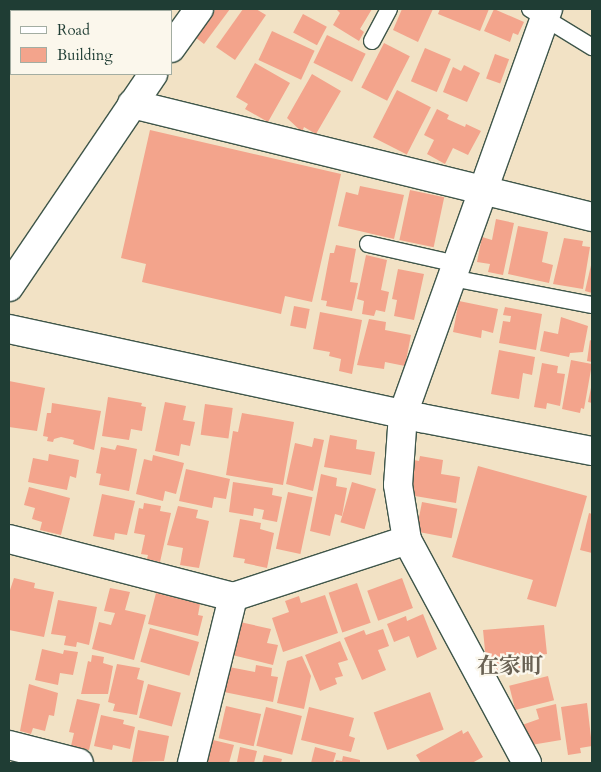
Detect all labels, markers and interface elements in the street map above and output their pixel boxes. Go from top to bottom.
legend [10,10,172,75]
text: Road [57,20,90,40]
text: Building [57,45,113,65]
district label: 在家町 [477,654,543,680]

